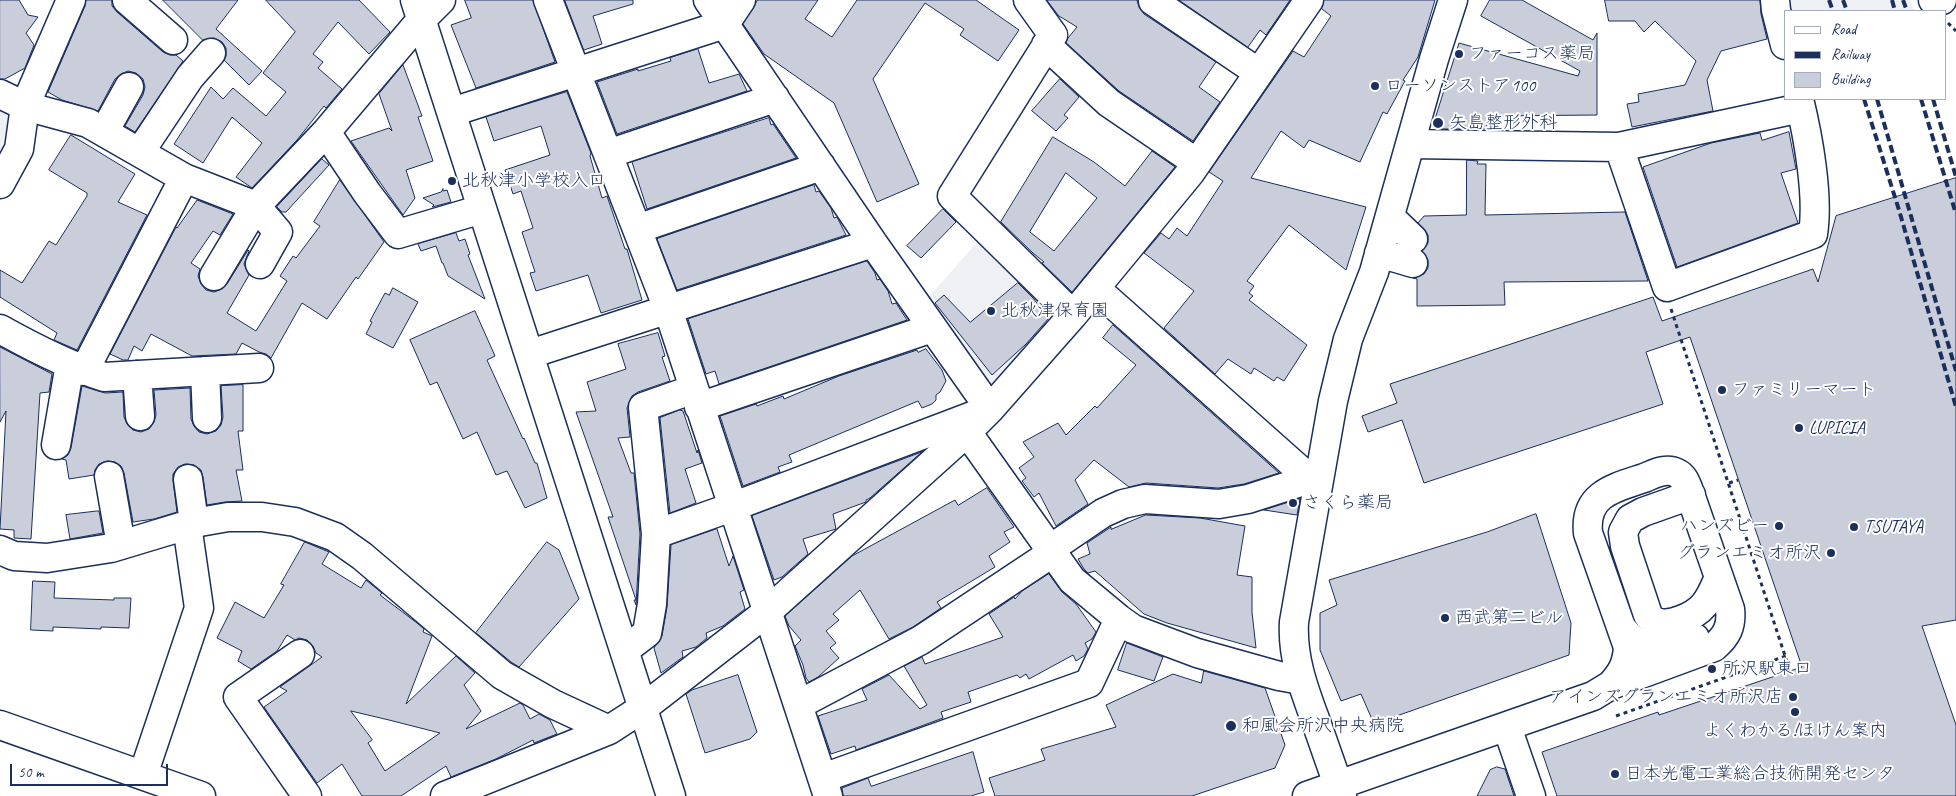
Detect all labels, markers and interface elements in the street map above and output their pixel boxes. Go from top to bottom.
legend [1784,10,1946,100]
text: Road [1831,20,1856,39]
place label: ファーコス薬局 [1469,43,1595,65]
text: Railway [1831,45,1870,64]
marker: ファーコス薬局 [1453,48,1465,60]
text: Building [1831,70,1870,89]
place label: ローソンストア100 [1385,75,1535,97]
marker: ローソンストア100 [1369,80,1381,92]
place label: 矢島整形外科 [1449,112,1557,134]
marker: 矢島整形外科 [1431,116,1445,130]
place label: 北秋津小学校入口 [462,170,606,192]
marker: 北秋津小学校入口 [446,175,458,187]
place label: 北秋津保育園 [1001,300,1109,322]
marker: 北秋津保育園 [985,305,997,317]
place label: ファミリーマート [1732,379,1876,401]
marker: ファミリーマート [1716,384,1728,396]
place label: LUPICIA [1809,417,1865,439]
marker: LUPICIA [1793,422,1805,434]
place label: さくら薬局 [1303,492,1393,514]
marker: さくら薬局 [1287,497,1299,509]
place label: ハンズビー [1680,515,1769,537]
place label: TSUTAYA [1864,516,1923,538]
marker: ハンズビー [1773,520,1785,532]
marker: TSUTAYA [1848,521,1860,533]
place label: グランエミオ所沢 [1677,542,1821,564]
marker: グランエミオ所沢 [1825,547,1837,559]
place label: 西武第二ビル [1455,607,1563,629]
marker: 西武第二ビル [1439,612,1451,624]
place label: 所沢駅東口 [1722,658,1812,680]
marker: 所沢駅東口 [1706,663,1718,675]
place label: アインズグランエミオ所沢店 [1549,686,1783,708]
marker: アインズグランエミオ所沢店 [1787,691,1799,703]
marker: よくわかる!ほけん案内 [1789,706,1801,718]
place label: 和風会所沢中央病院 [1242,715,1404,737]
marker: 和風会所沢中央病院 [1224,719,1238,733]
place label: よくわかる!ほけん案内 [1703,720,1887,742]
scale bar [12,754,170,786]
text: 50 m [18,763,44,782]
place label: 日本光電工業総合技術開発センタ [1625,763,1895,785]
marker: 日本光電工業総合技術開発センタ [1609,768,1621,780]

